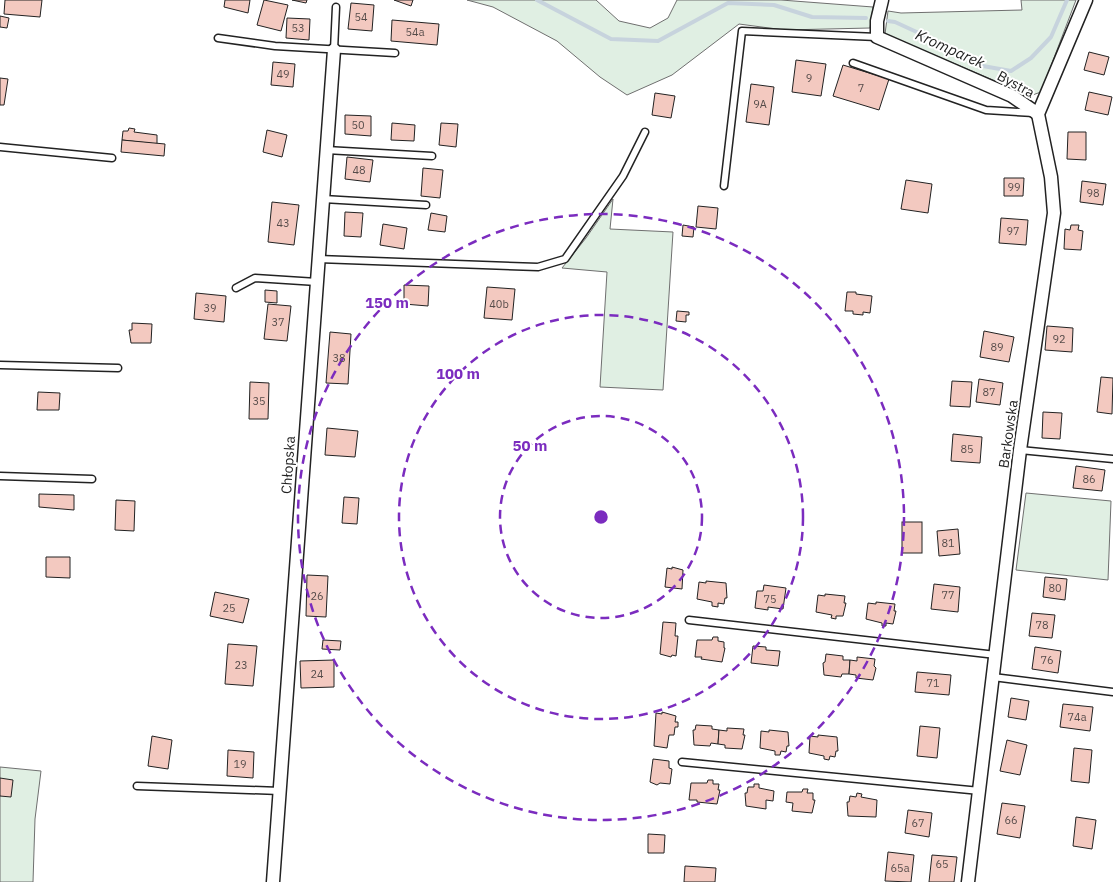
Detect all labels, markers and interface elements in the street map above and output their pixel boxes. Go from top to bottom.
house number: 54 [354,10,368,24]
house number: 53 [291,21,305,35]
house number: 54a [405,25,425,39]
water label: Kromparek [913,25,988,72]
street label: Bystra [994,66,1038,102]
house number: 49 [276,67,290,81]
house number: 9 [806,71,812,85]
house number: 7 [858,81,864,95]
house number: 9A [753,97,767,111]
house number: 50 [351,118,365,132]
house number: 48 [352,163,366,177]
house number: 99 [1007,180,1021,194]
house number: 98 [1086,186,1100,200]
house number: 43 [276,216,290,230]
house number: 97 [1006,224,1020,238]
text: 150 m [365,293,409,312]
house number: 40b [489,297,509,311]
house number: 39 [203,301,217,315]
house number: 37 [271,315,285,329]
house number: 92 [1052,332,1066,346]
house number: 89 [990,340,1004,354]
house number: 38 [332,351,346,365]
text: 100 m [436,364,480,383]
house number: 87 [982,385,996,399]
house number: 35 [252,394,266,408]
street label: Barkowska [994,398,1022,469]
street label: Chłopska [277,435,299,495]
text: 50 m [513,436,547,455]
house number: 85 [960,442,974,456]
house number: 86 [1082,472,1096,486]
centre of rings [592,508,610,526]
house number: 81 [941,536,955,550]
house number: 80 [1048,581,1062,595]
house number: 77 [941,588,955,602]
house number: 26 [310,589,324,603]
house number: 75 [763,592,777,606]
house number: 25 [222,601,236,615]
house number: 78 [1035,618,1049,632]
house number: 76 [1040,653,1054,667]
house number: 23 [234,658,248,672]
house number: 24 [310,667,324,681]
house number: 71 [926,676,940,690]
house number: 74a [1067,710,1087,724]
house number: 19 [233,757,247,771]
house number: 66 [1004,813,1018,827]
house number: 67 [911,816,925,830]
house number: 65 [935,857,949,871]
house number: 65a [890,861,910,875]

